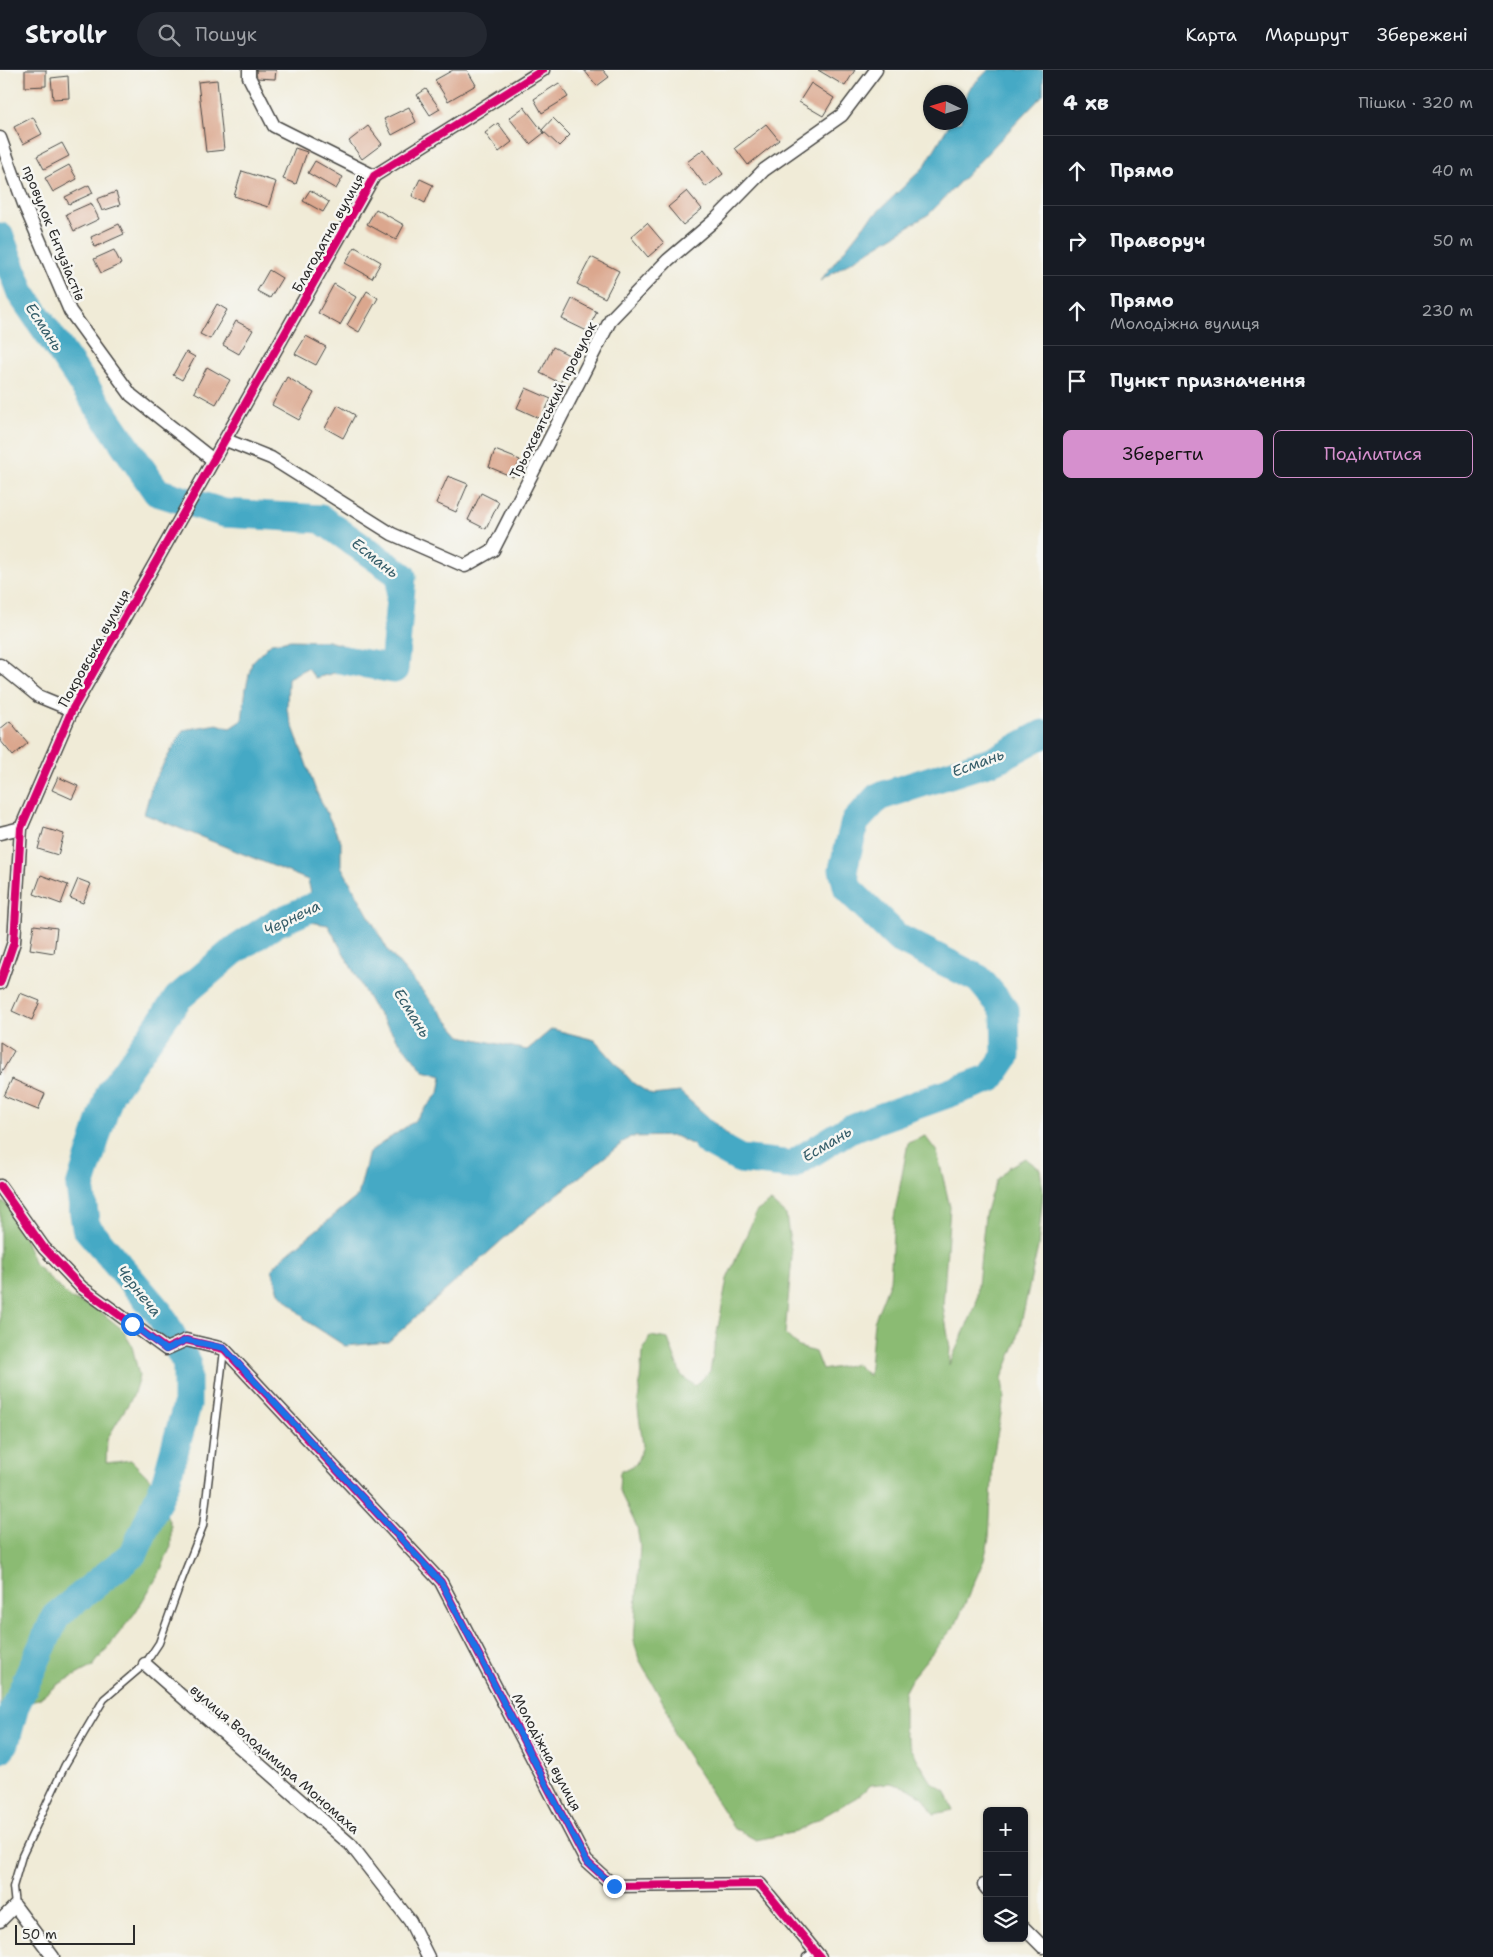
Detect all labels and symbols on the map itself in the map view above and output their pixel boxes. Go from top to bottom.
north arrow [923,85,968,130]
street label: провулок Ентузіастів [19,163,89,303]
street label: Благодатна вулиця [288,170,368,296]
water label: Есмань [21,299,68,355]
street label: Трьохсвятський провулок [506,318,601,482]
water label: Есмань [347,533,403,583]
street label: Покровська вулиця [54,586,134,710]
water label: Есмань [949,744,1007,782]
water label: Чернеча [260,896,324,940]
water label: Есмань [389,985,435,1042]
water label: Есмань [799,1121,856,1167]
water label: Чернеча [112,1261,166,1321]
route start [121,1313,144,1336]
street label: вулиця Володимира Мономаха [186,1680,364,1838]
street label: Молодіжна вулиця [508,1690,586,1814]
route end [603,1875,626,1898]
scale bar [15,1922,135,1945]

